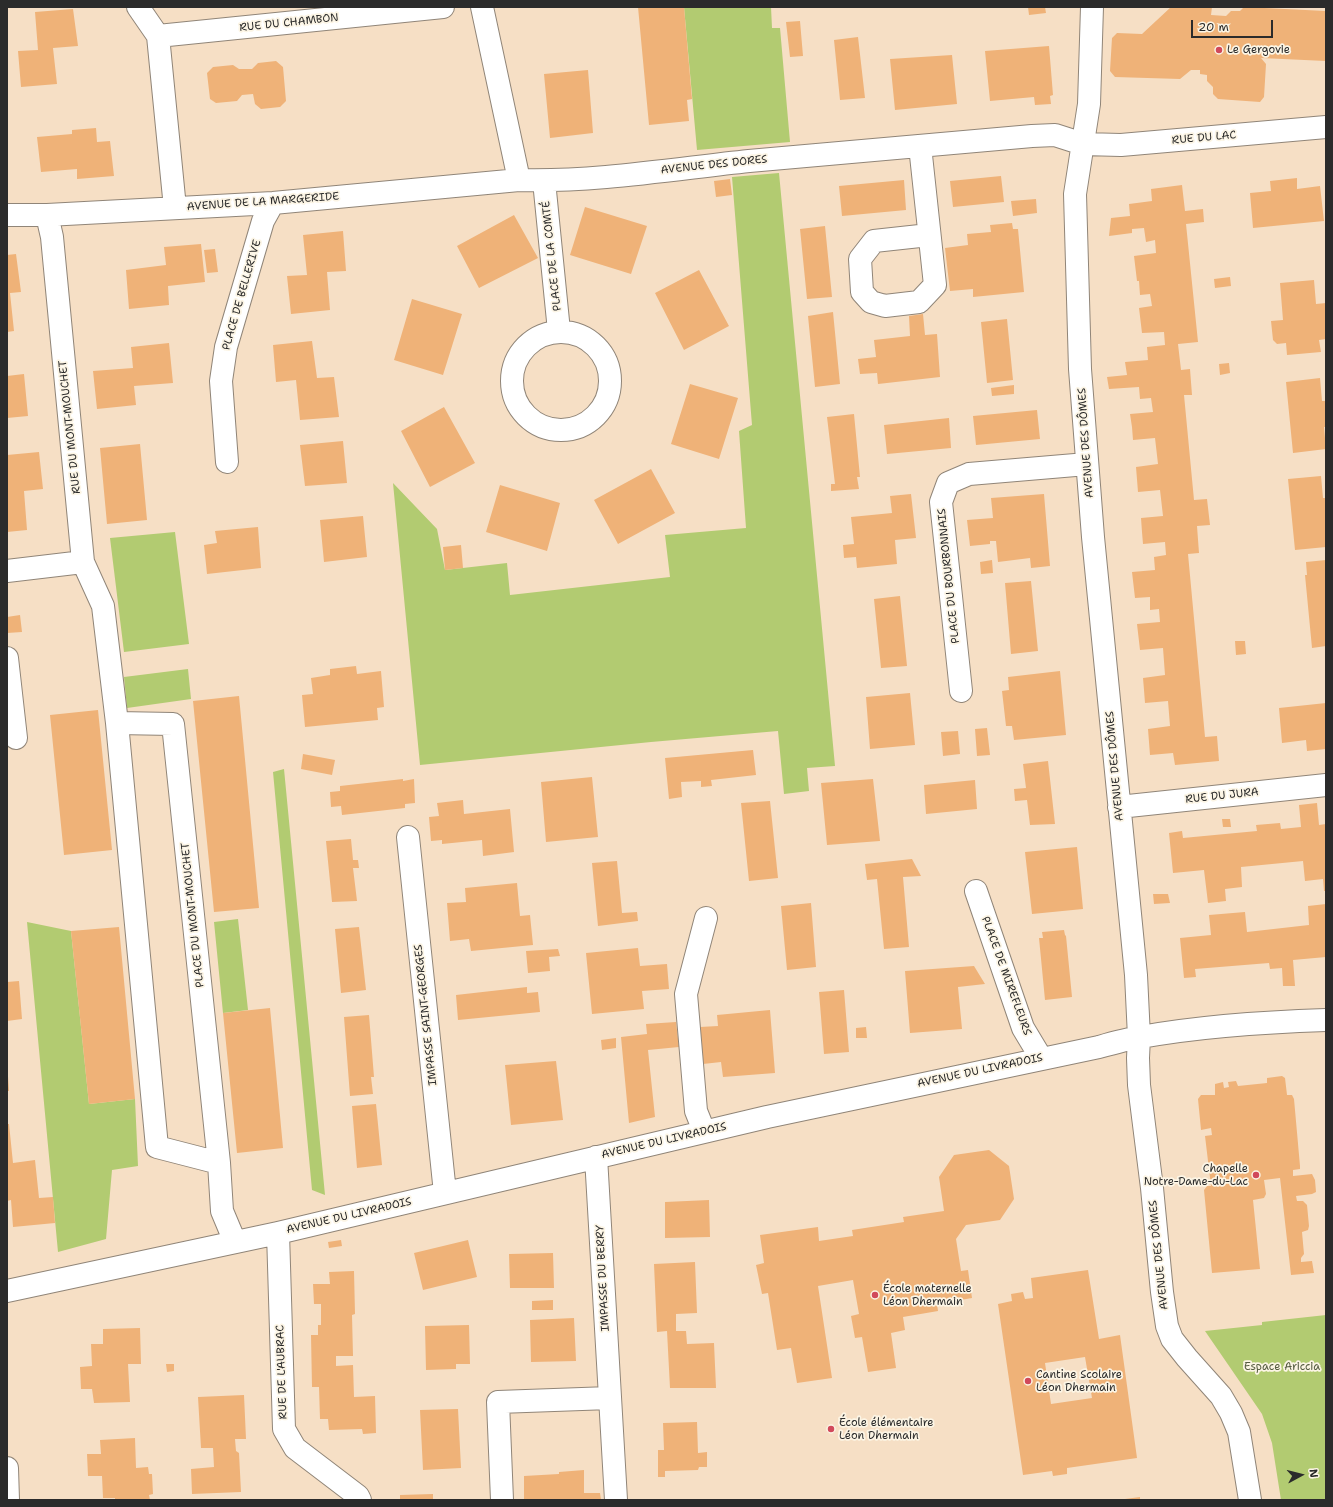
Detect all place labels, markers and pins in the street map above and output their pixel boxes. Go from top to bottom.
place label: Le Gergovie [1227,43,1290,57]
marker: Le Gergovie [1214,45,1224,55]
place label: Chapelle Notre-Dame-du-Lac [1144,1162,1248,1188]
marker: Chapelle Notre-Dame-du-Lac [1251,1170,1261,1180]
place label: École maternelle Léon Dhermain [883,1282,972,1308]
marker: École maternelle Léon Dhermain [870,1290,880,1300]
place label: Cantine Scolaire Léon Dhermain [1036,1368,1122,1394]
marker: Cantine Scolaire Léon Dhermain [1023,1376,1033,1386]
place label: École élémentaire Léon Dhermain [839,1416,933,1442]
marker: École élémentaire Léon Dhermain [826,1424,836,1434]

